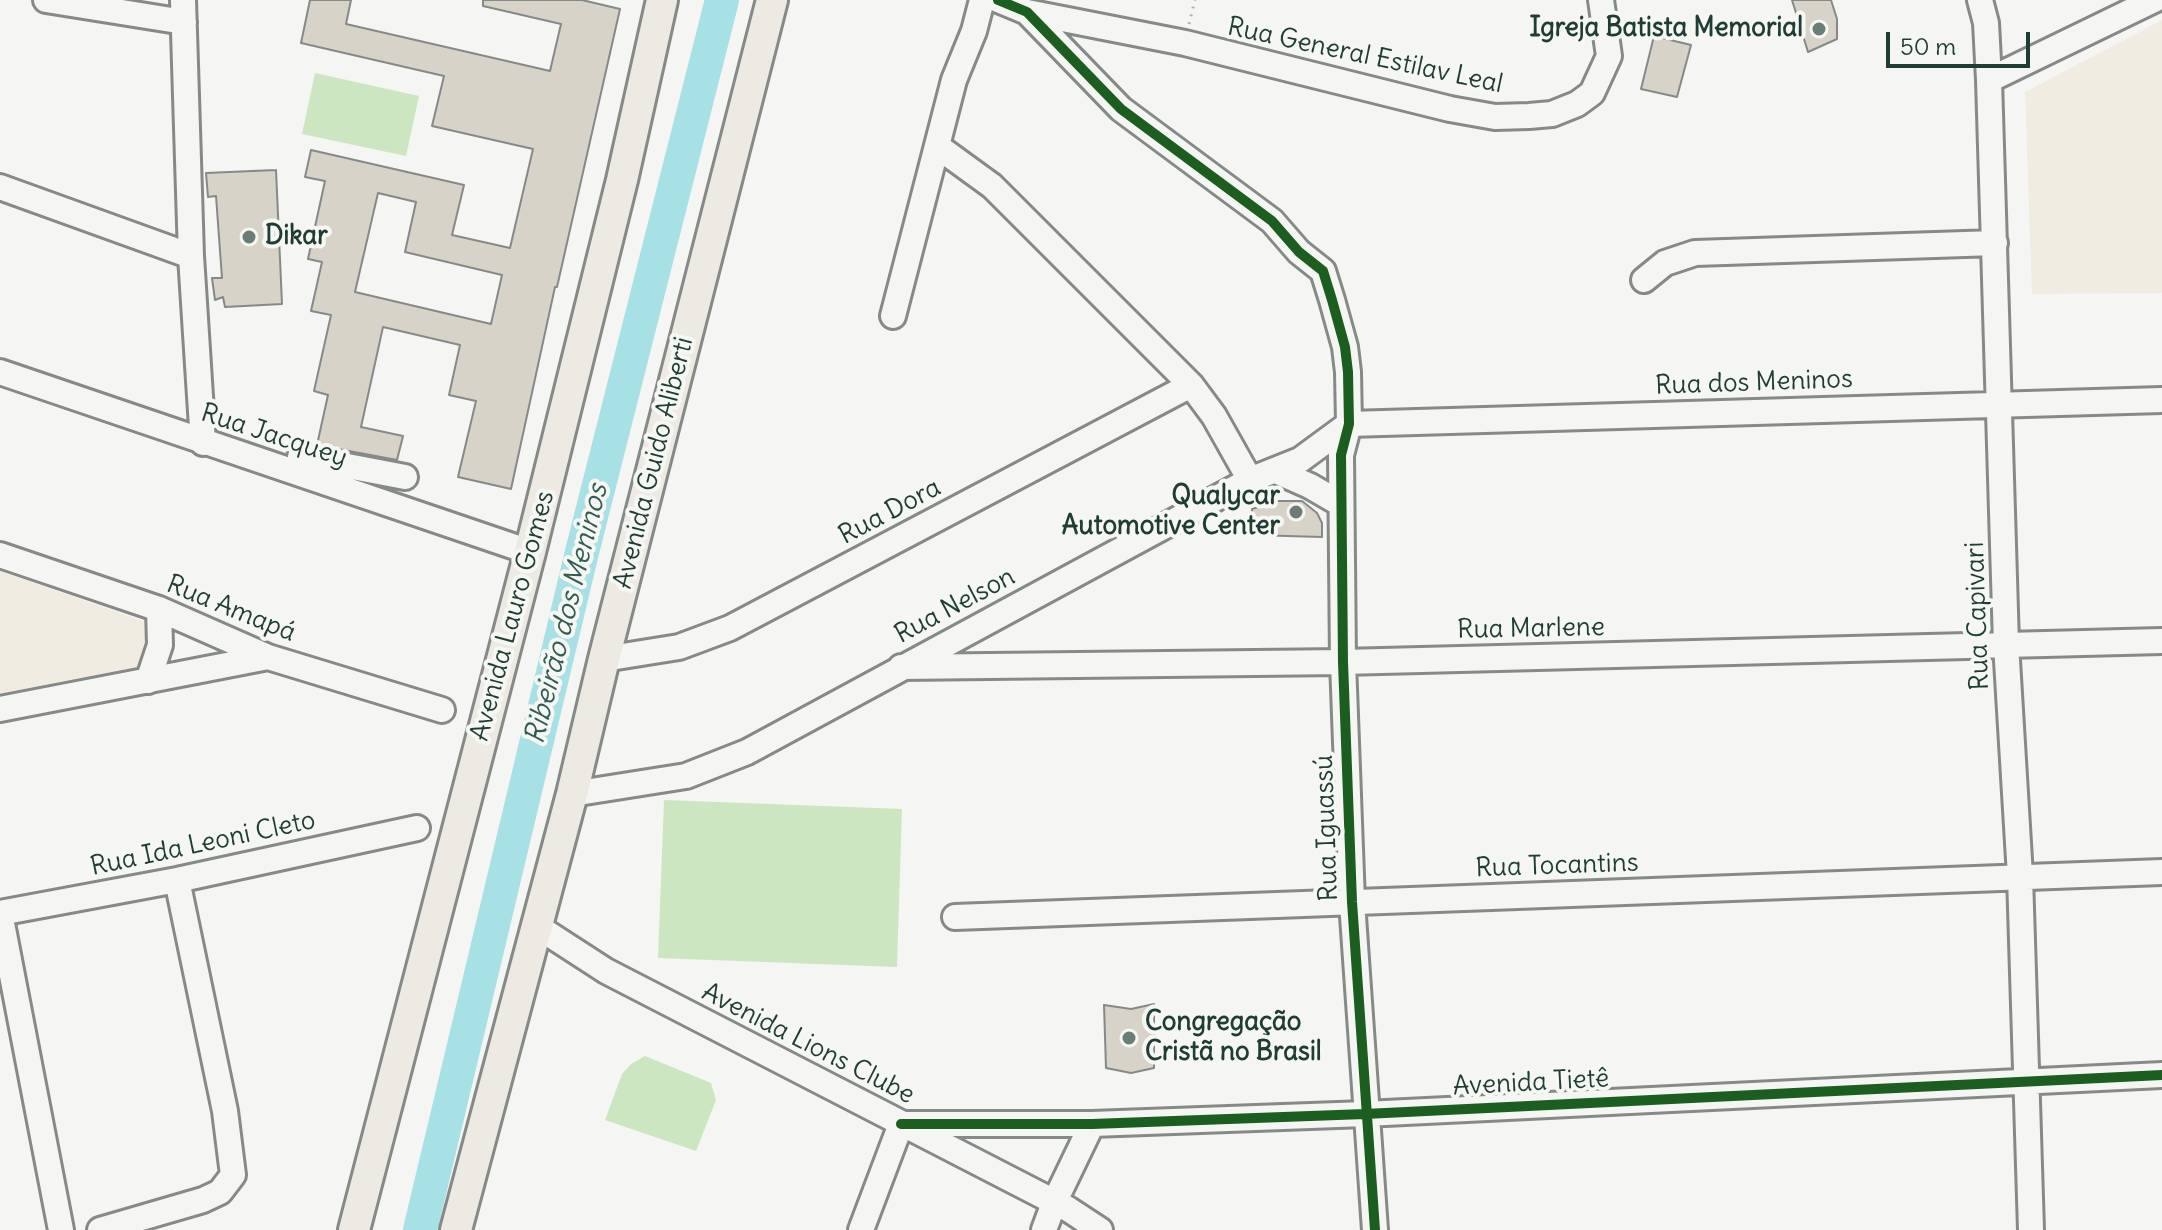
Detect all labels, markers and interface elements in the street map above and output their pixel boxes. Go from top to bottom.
street label: Rua General Estilav Leal [1224,12,1506,100]
place label: Igreja Batista Memorial [1529,13,1803,45]
scale bar [1890,16,2034,66]
marker: Igreja Batista Memorial [1810,20,1828,38]
text: 50 m [1900,31,1956,61]
place label: Dikar [265,221,328,253]
marker: Dikar [240,228,258,246]
street label: Avenida Guido Aliberti [608,334,700,592]
street label: Rua dos Meninos [1655,364,1853,402]
street label: Rua Jacquey [197,398,351,474]
street label: Rua Dora [834,472,946,552]
water label: Ribeirão dos Meninos [518,481,616,747]
place label: Qualycar Automotive Center [1062,481,1280,542]
street label: Avenida Lauro Gomes [465,488,561,744]
marker: Qualycar Automotive Center [1287,503,1305,521]
street label: Rua Capivari [1960,541,1996,691]
street label: Rua Nelson [890,561,1020,651]
street label: Rua Amapá [162,569,300,649]
street label: Rua Marlene [1457,612,1605,646]
street label: Rua Iguassú [1309,754,1345,902]
street label: Rua Ida Leoni Cleto [88,805,318,883]
street label: Rua Tocantins [1475,848,1639,884]
street label: Avenida Lions Clube [696,977,920,1111]
place label: Congregação Cristã no Brasil [1145,1007,1322,1068]
marker: Congregação Cristã no Brasil [1120,1029,1138,1047]
street label: Avenida Tietê [1452,1063,1610,1103]

